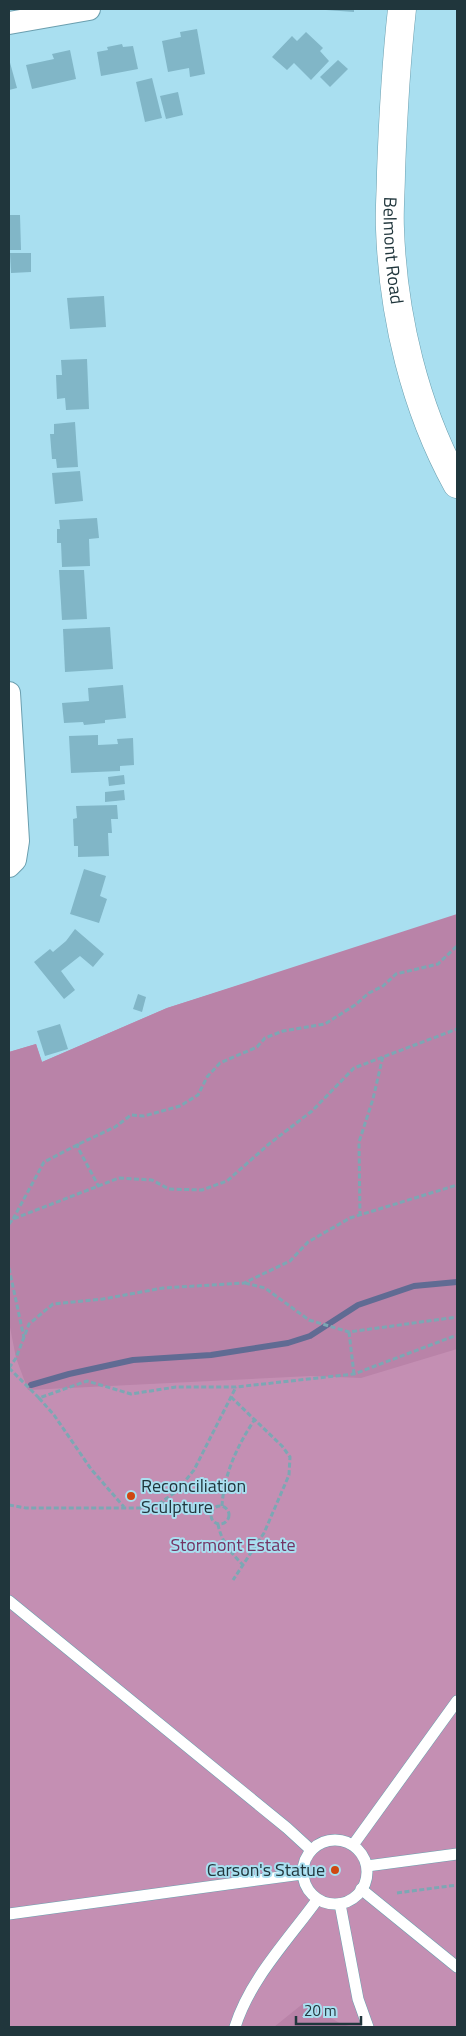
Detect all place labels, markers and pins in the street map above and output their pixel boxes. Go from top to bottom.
place label: Reconciliation Sculpture [141,1472,246,1520]
marker: Reconciliation Sculpture [125,1490,137,1502]
place label: Carson's Statue [207,1856,325,1883]
marker: Carson's Statue [329,1864,341,1876]

